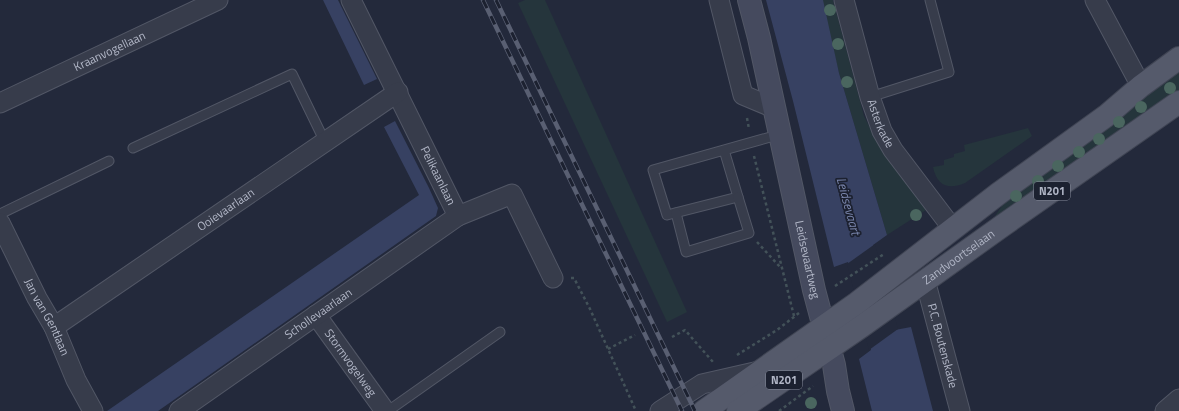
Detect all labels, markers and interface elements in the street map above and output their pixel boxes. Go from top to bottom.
street label: Kraanvogellaan [70,26,148,76]
street label: Asterkade [862,96,900,151]
street label: Pelikaanlaan [416,143,461,208]
water label: Leidsevaart [832,175,867,239]
road number: N201 [1034,182,1070,200]
street label: Ooievaarlaan [193,183,258,236]
street label: Leidsevaartweg [790,218,826,301]
street label: Zandvoortselaan [918,224,998,289]
street label: Jan van Gentlaan [20,275,75,358]
street label: Schollevaarlaan [280,283,356,344]
street label: P.C. Boutenskade [923,301,963,390]
street label: Stormvogelweg [320,325,382,400]
road number: N201 [766,371,802,389]

